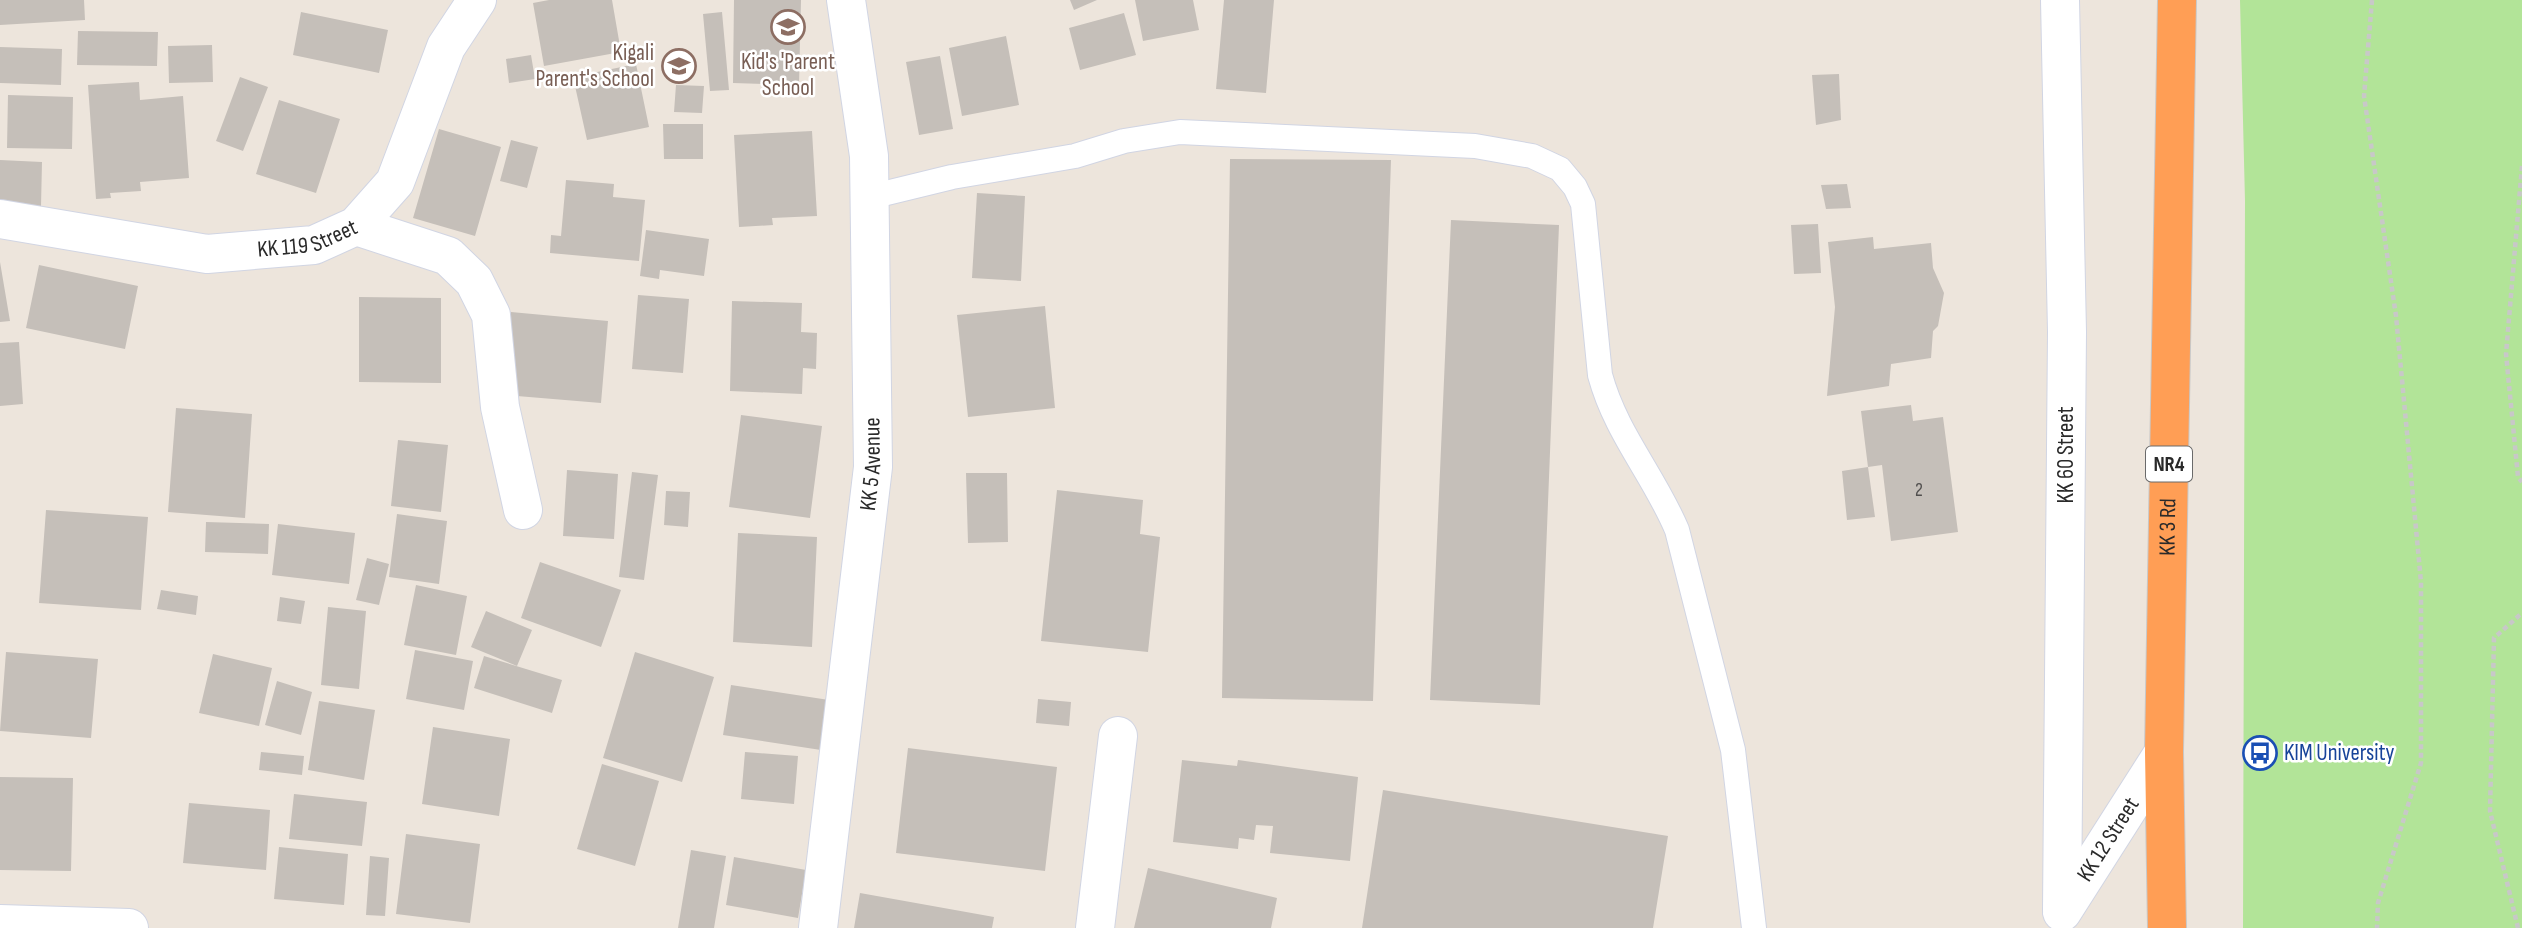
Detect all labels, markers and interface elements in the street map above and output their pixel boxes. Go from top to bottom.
school or university icon: Kid's 'Parent School [769,8,807,46]
place label: Kigali Parent's School [535,39,654,93]
school or university icon: Kigali Parent's School [660,47,698,85]
place label: Kid's 'Parent School [741,48,835,102]
street label: KK 119 Street [256,213,362,264]
street label: KK 60 Street [2052,407,2080,503]
street label: KK 5 Avenue [854,417,887,512]
road number: NR4 [2146,447,2192,482]
house number: 2 [1915,479,1923,502]
street label: KK 3 Rd [2153,498,2182,556]
bus stop icon: KIM University [2241,734,2279,772]
place label: KIM University [2284,739,2395,767]
street label: KK 12 Street [2071,792,2145,887]

